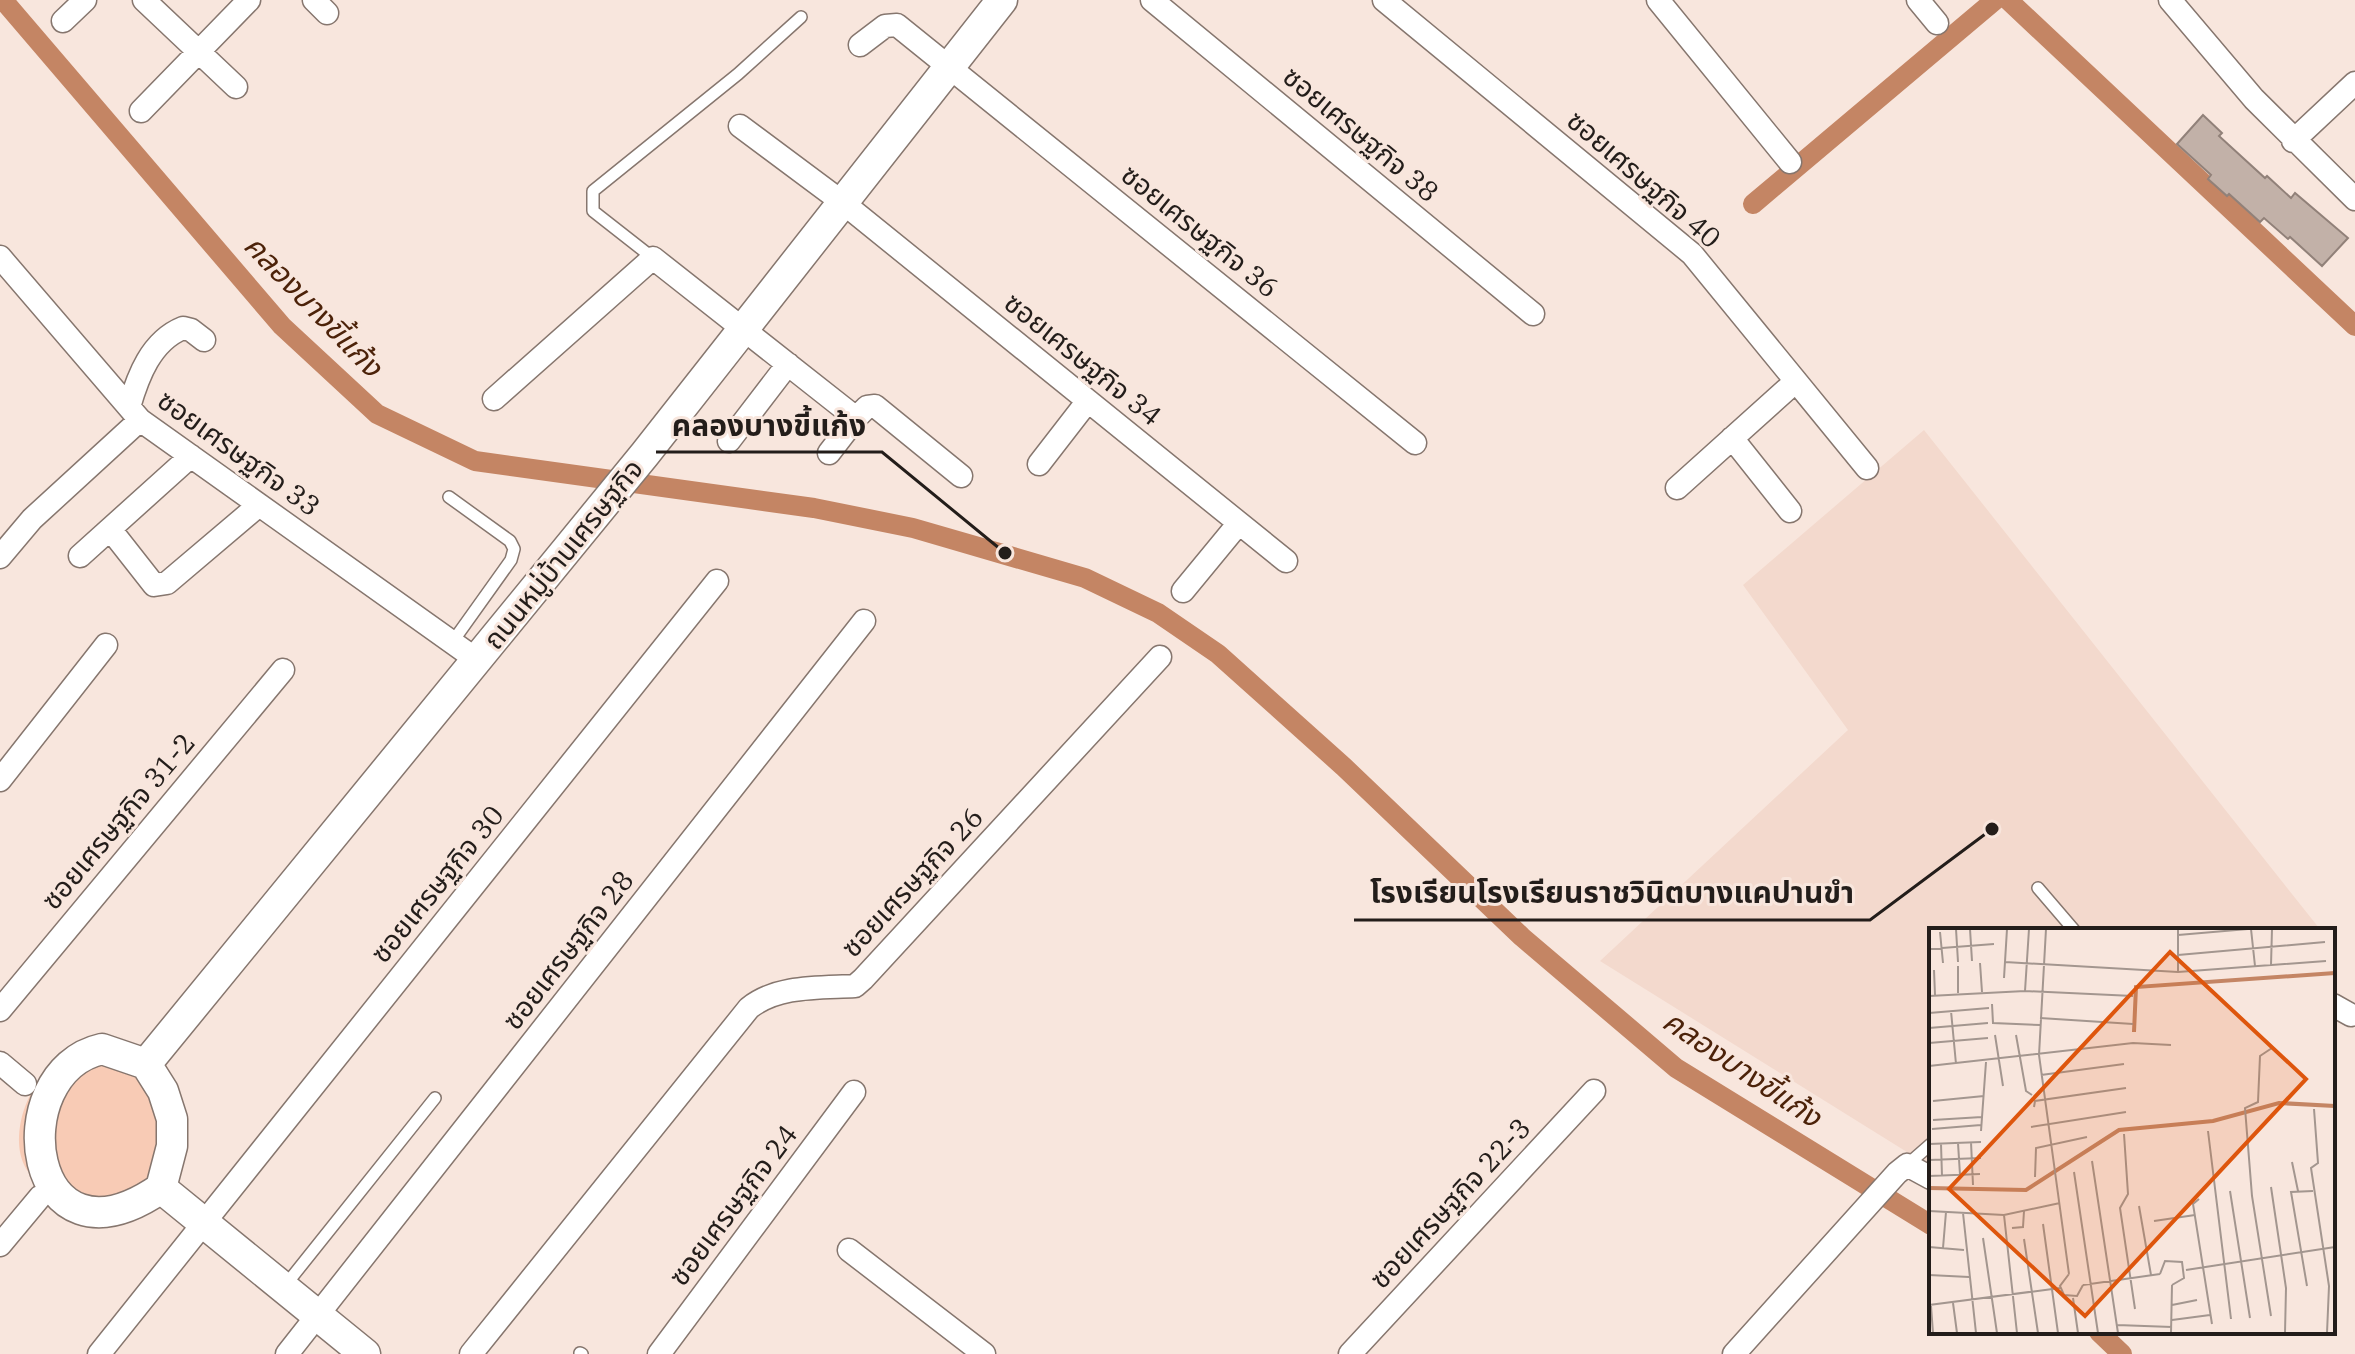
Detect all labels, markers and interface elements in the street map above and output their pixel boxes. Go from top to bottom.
street label: ซอยเศรษฐกิจ 38 [1276,58,1447,210]
street label: ซอยเศรษฐกิจ 40 [1560,102,1729,256]
street label: ซอยเศรษฐกิจ 36 [1114,156,1287,306]
water label: คลองบางขี้แก้ง [237,226,393,386]
street label: ซอยเศรษฐกิจ 34 [997,284,1170,434]
street label: ซอยเศรษฐกิจ 33 [151,381,328,524]
callout: คลองบางขี้แก้ง [656,398,882,452]
text: คลองบางขี้แก้ง [672,404,866,444]
street label: ถนนหมู่บ้านเศรษฐกิจ [474,451,651,656]
street label: ซอยเศรษฐกิจ 31-2 [33,724,203,917]
street label: ซอยเศรษฐกิจ 30 [362,797,512,970]
street label: ซอยเศรษฐกิจ 26 [832,799,991,965]
street label: ซอยเศรษฐกิจ 28 [494,862,641,1037]
callout: โรงเรียนโรงเรียนราชวินิตบางแคปานขำ [1354,866,1870,920]
text: โรงเรียนโรงเรียนราชวินิตบางแคปานขำ [1370,872,1854,911]
inset map [1929,928,2335,1334]
water label: คลองบางขี้แก้ง [1656,1000,1831,1136]
street label: ซอยเศรษฐกิจ 22-3 [1361,1109,1538,1296]
street label: ซอยเศรษฐกิจ 24 [660,1117,805,1293]

